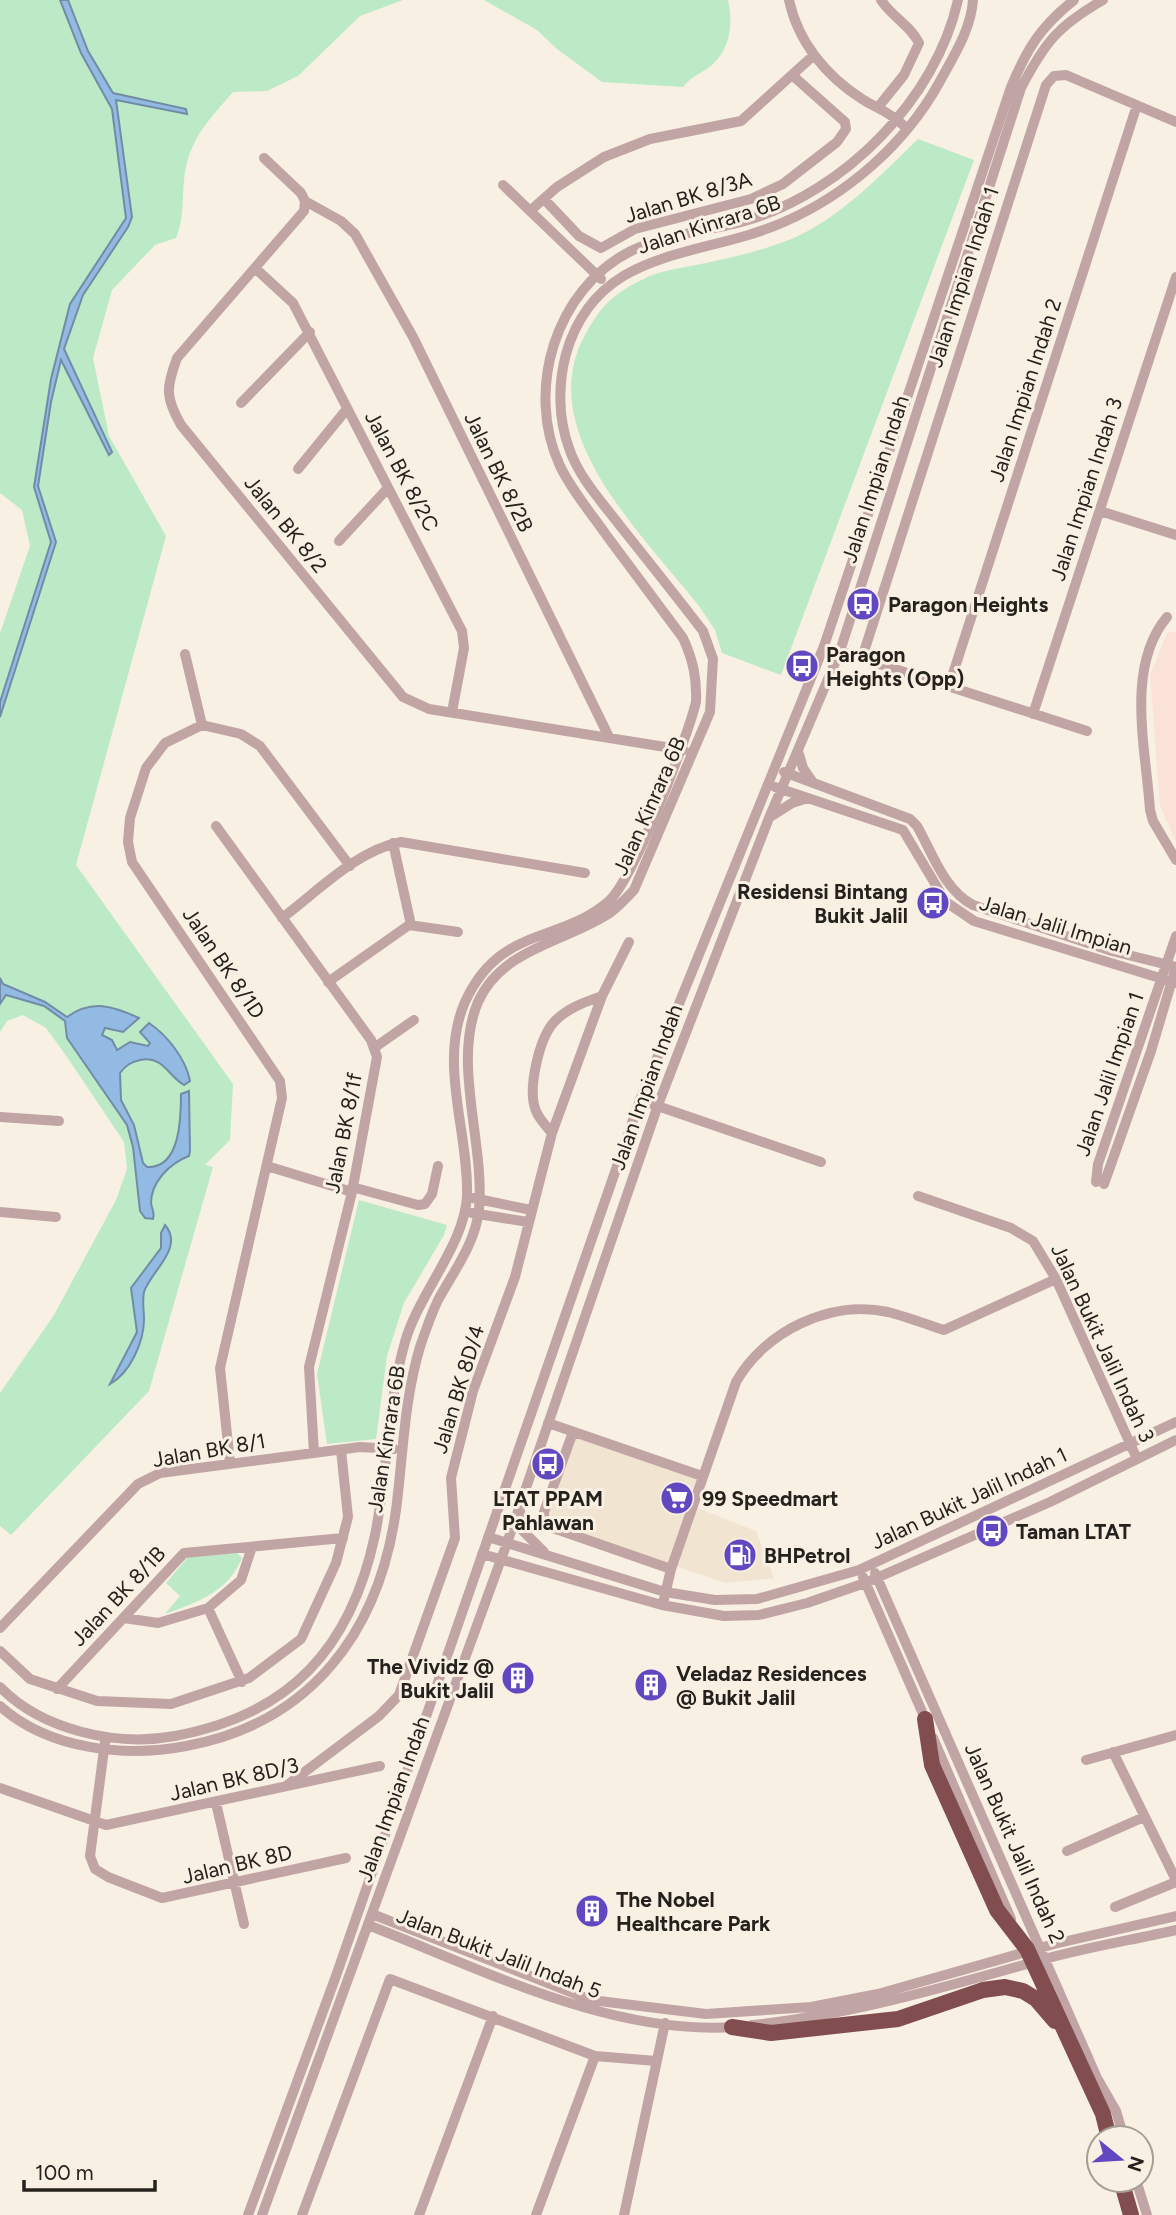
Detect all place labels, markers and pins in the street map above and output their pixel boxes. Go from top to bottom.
bus stop icon: Paragon Heights [844,585,882,623]
place label: Paragon Heights [888,592,1048,617]
place label: Paragon Heights (Opp) [826,642,964,691]
bus stop icon: Paragon Heights (Opp) [783,647,821,685]
place label: Residensi Bintang Bukit Jalil [737,879,908,928]
bus stop icon: Residensi Bintang Bukit Jalil [914,884,952,922]
bus stop icon: LTAT PPAM Pahlawan [529,1445,567,1483]
supermarket icon: 99 Speedmart [658,1479,696,1517]
place label: LTAT PPAM Pahlawan [493,1486,603,1535]
place label: 99 Speedmart [702,1486,838,1511]
bus stop icon: Taman LTAT [973,1512,1011,1550]
place label: Taman LTAT [1016,1519,1131,1544]
fuel station icon: BHPetrol [721,1536,759,1574]
place label: BHPetrol [764,1543,850,1568]
place label: The Vividz @ Bukit Jalil [367,1654,494,1703]
building icon: The Vividz @ Bukit Jalil [499,1659,537,1697]
place label: Veladaz Residences @ Bukit Jalil [676,1661,867,1710]
building icon: Veladaz Residences @ Bukit Jalil [632,1666,670,1704]
place label: The Nobel Healthcare Park [616,1887,771,1936]
building icon: The Nobel Healthcare Park [573,1892,611,1930]

